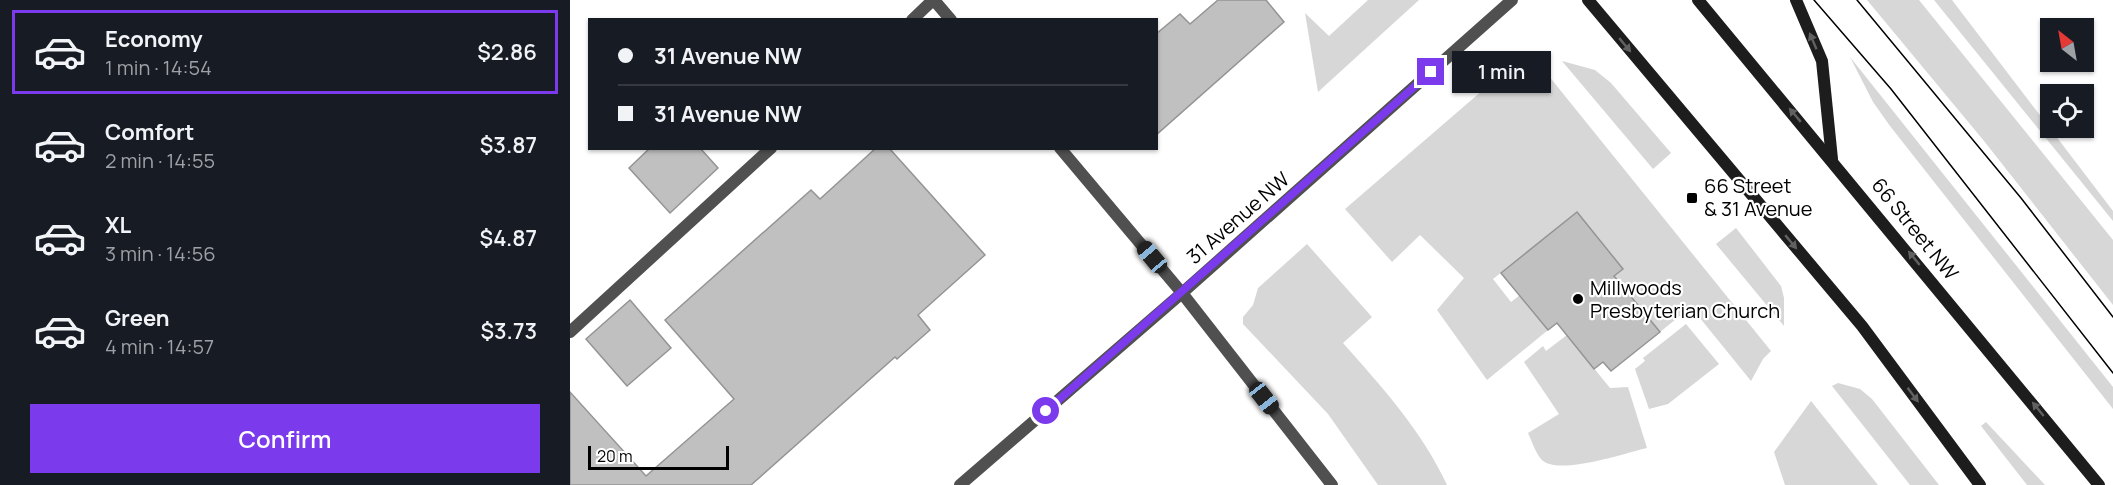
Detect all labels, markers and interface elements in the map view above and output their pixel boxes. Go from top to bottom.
north arrow [2040,18,2094,72]
map controls [2040,18,2094,138]
text: Economy [105,24,203,54]
icon: car [33,25,87,79]
one-way arrow [1808,31,1818,49]
text: $2.86 [477,37,537,67]
one-way arrow [1619,37,1632,53]
text: 31 Avenue NW [654,41,802,71]
callout: 1 min [1452,51,1551,93]
text: 1 min · 14:54 [105,54,212,81]
route end [1417,58,1444,85]
text: 1 min [1478,58,1525,85]
button: locate [2040,84,2094,138]
text: 31 Avenue NW [654,99,802,129]
one-way arrow [1789,108,1802,123]
text: Comfort [105,117,194,147]
icon: car [33,118,87,172]
text: $3.87 [480,130,537,160]
text: 2 min · 14:55 [105,147,215,174]
street label: 31 Avenue NW [1181,165,1295,270]
place label: 66 Street & 31 Avenue [1704,172,1812,222]
street label: 66 Street NW [1866,172,1965,286]
marker: 66 Street & 31 Avenue [1685,191,1699,205]
text: XL [105,210,131,240]
icon: car [33,211,87,265]
text: $4.87 [480,223,537,253]
one-way arrow [1785,234,1798,250]
car [1134,237,1170,277]
text: 3 min · 14:56 [105,240,216,267]
one-way arrow [1907,250,1920,266]
place label: Millwoods Presbyterian Church [1590,274,1780,324]
marker: Millwoods Presbyterian Church [1571,292,1585,306]
text: Green [105,303,170,333]
icon: car [33,304,87,358]
text: $3.73 [480,316,537,346]
text: 4 min · 14:57 [105,333,214,360]
car [1246,378,1282,418]
one-way arrow [1907,386,1919,402]
route start [1032,397,1059,424]
one-way arrow [2031,401,2044,417]
button: Confirm [30,404,540,473]
scale bar [588,443,729,470]
text: 20 m [597,445,633,467]

